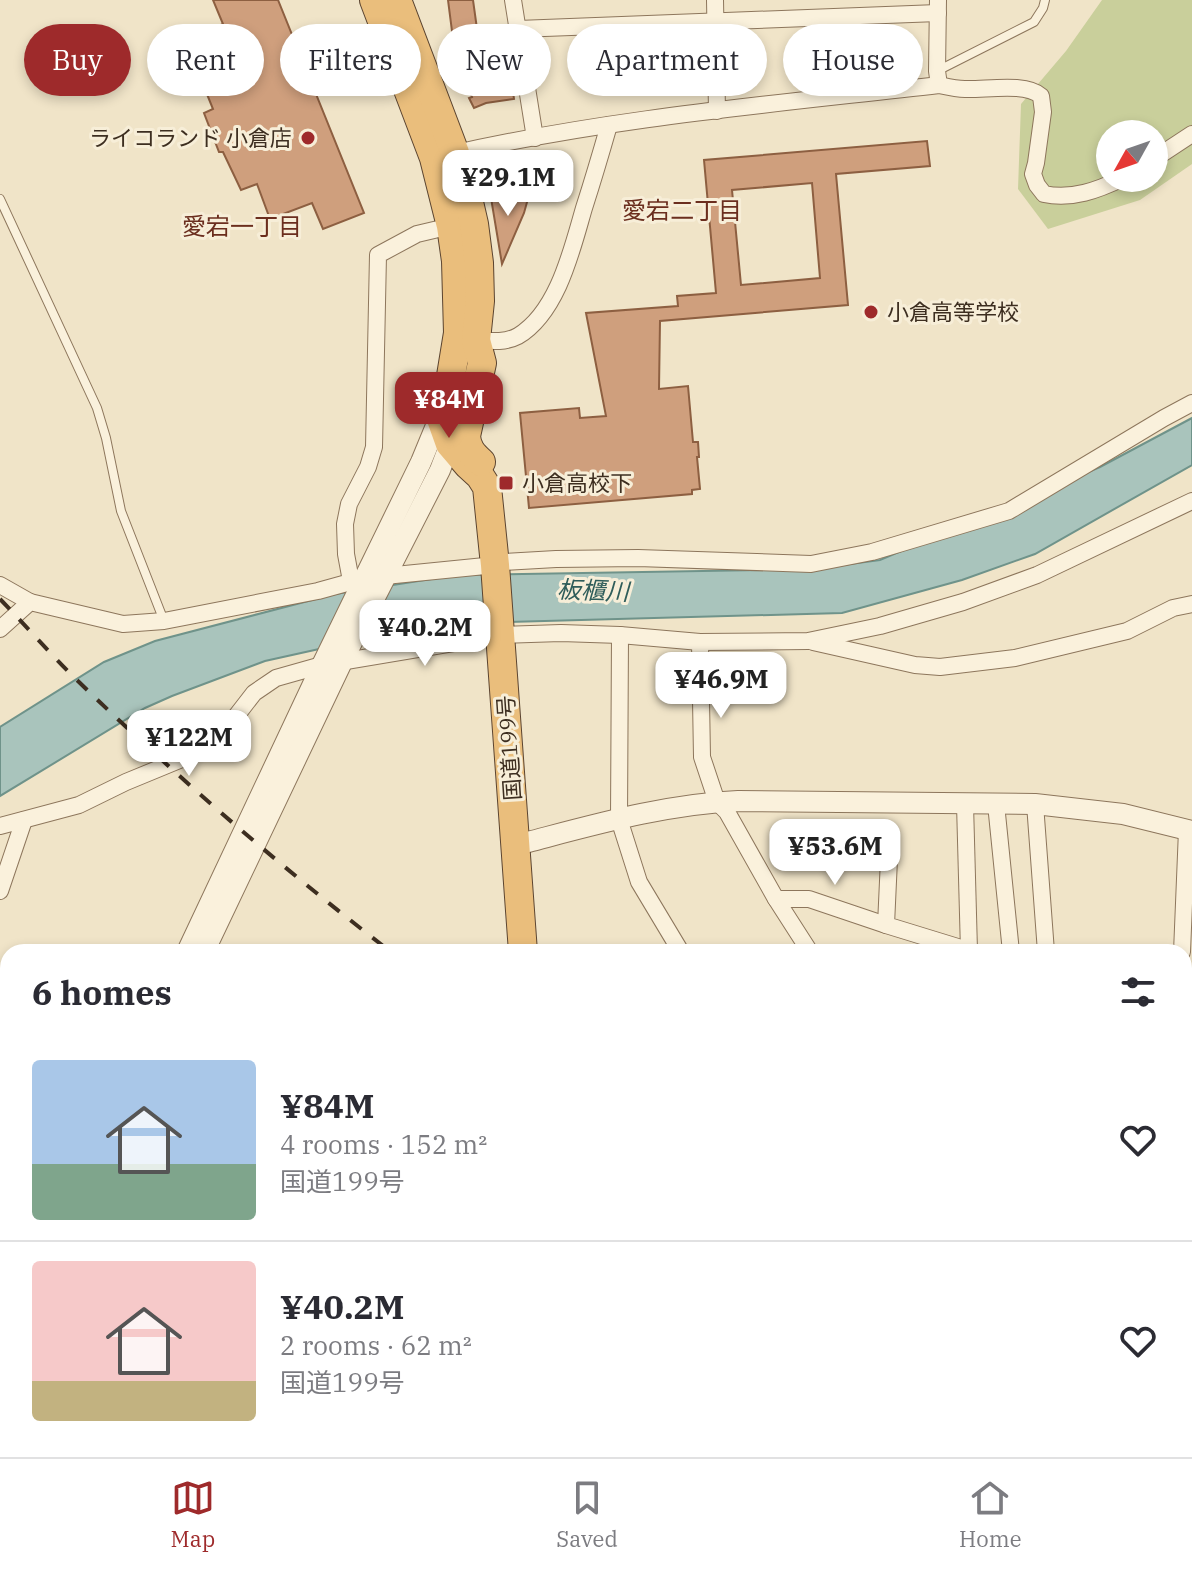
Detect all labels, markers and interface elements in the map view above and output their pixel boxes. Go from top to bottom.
chip: Buy [24,24,131,96]
chip: Rent [147,24,264,96]
chip: Filters [280,24,421,96]
chip: New [437,24,551,96]
chip: Apartment [567,24,767,96]
chip: House [783,24,923,96]
north arrow [1096,120,1168,192]
map controls [1096,120,1168,192]
place label: ライコランド 小倉店 [89,123,292,152]
marker: ライコランド 小倉店 [299,129,317,147]
pin: ¥29.1M [443,150,573,218]
text: ¥29.1M [460,159,556,193]
district label: 愛宕二丁目 [622,194,742,226]
district label: 愛宕一丁目 [182,210,302,242]
place label: 小倉高等学校 [887,297,1019,326]
marker: 小倉高等学校 [862,303,880,321]
pin: ¥84M [402,372,496,440]
text: ¥84M [413,381,485,415]
place label: 小倉高校下 [522,468,632,497]
marker: 小倉高校下 [497,474,515,492]
water label: 板櫃川 [556,573,633,607]
pin: ¥40.2M [360,600,490,668]
text: ¥40.2M [377,609,473,643]
pin: ¥46.9M [656,652,786,720]
text: ¥46.9M [673,661,769,695]
street label: 国道199号 [490,694,527,802]
pin: ¥122M [133,710,245,778]
text: ¥122M [145,719,233,753]
pin: ¥53.6M [770,819,900,887]
text: ¥53.6M [787,828,883,862]
text: 6 homes [32,970,172,1014]
icon: filters [1116,970,1160,1014]
text: ¥84M [280,1083,374,1127]
icon: home [96,1092,192,1188]
icon: heart [1116,1118,1160,1162]
text: 4 rooms · 152 m² [280,1127,487,1161]
text: 国道199号 [280,1164,405,1198]
text: ¥40.2M [280,1284,404,1328]
icon: home [96,1293,192,1389]
icon: heart [1116,1319,1160,1363]
text: 2 rooms · 62 m² [280,1328,472,1362]
text: 国道199号 [280,1365,405,1399]
tab: Map [171,1476,215,1553]
tab: Saved [556,1476,618,1553]
tab: Home [959,1476,1021,1553]

